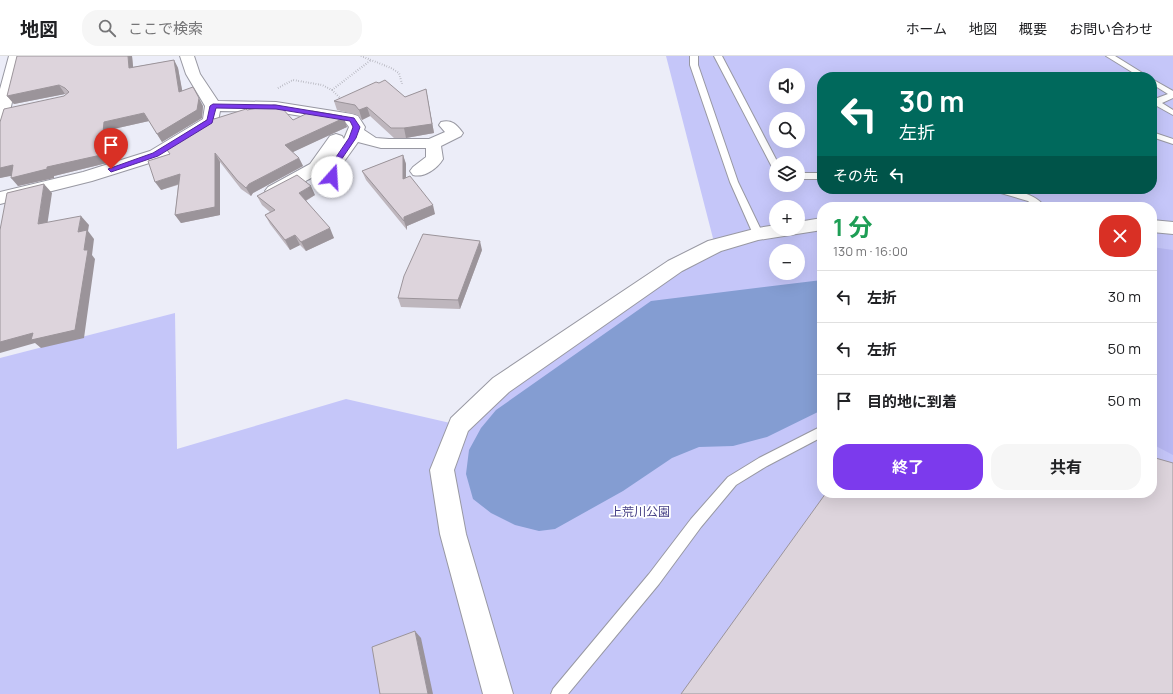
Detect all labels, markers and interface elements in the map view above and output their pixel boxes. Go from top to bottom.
search box [82,10,362,46]
text: 地図 [20,16,58,42]
icon: search [96,17,118,39]
text: ここで検索 [128,18,203,39]
text: ホーム [905,19,947,38]
text: 地図 [969,19,997,38]
text: 概要 [1019,19,1047,38]
text: お問い合わせ [1069,19,1153,38]
map controls [769,68,805,280]
button: sound [769,68,805,104]
text: 30 m [899,82,964,120]
icon: left [833,88,885,140]
button: search [769,112,805,148]
text: 左折 [899,120,935,144]
pin [94,128,128,169]
icon: arrive [100,134,122,156]
position arrow [311,156,353,198]
button: layers [769,156,805,192]
icon: left [886,164,908,186]
text: その先 [833,165,878,186]
button: + [769,200,805,236]
text: 1 分 [833,210,872,243]
button: close [1099,215,1141,257]
text: 130 m · 16:00 [833,242,908,260]
button: − [769,244,805,280]
icon: left [833,286,855,308]
text: 30 m [1108,286,1141,307]
text: 左折 [867,287,897,308]
icon: left [833,338,855,360]
text: 50 m [1107,338,1141,359]
text: 左折 [867,339,897,360]
icon: arrive [833,390,855,412]
text: 50 m [1107,390,1141,411]
text: 目的地に到着 [867,391,957,412]
button: 終了 [833,444,983,490]
button: 共有 [991,444,1141,490]
park label: 上荒川公園 [610,503,670,520]

